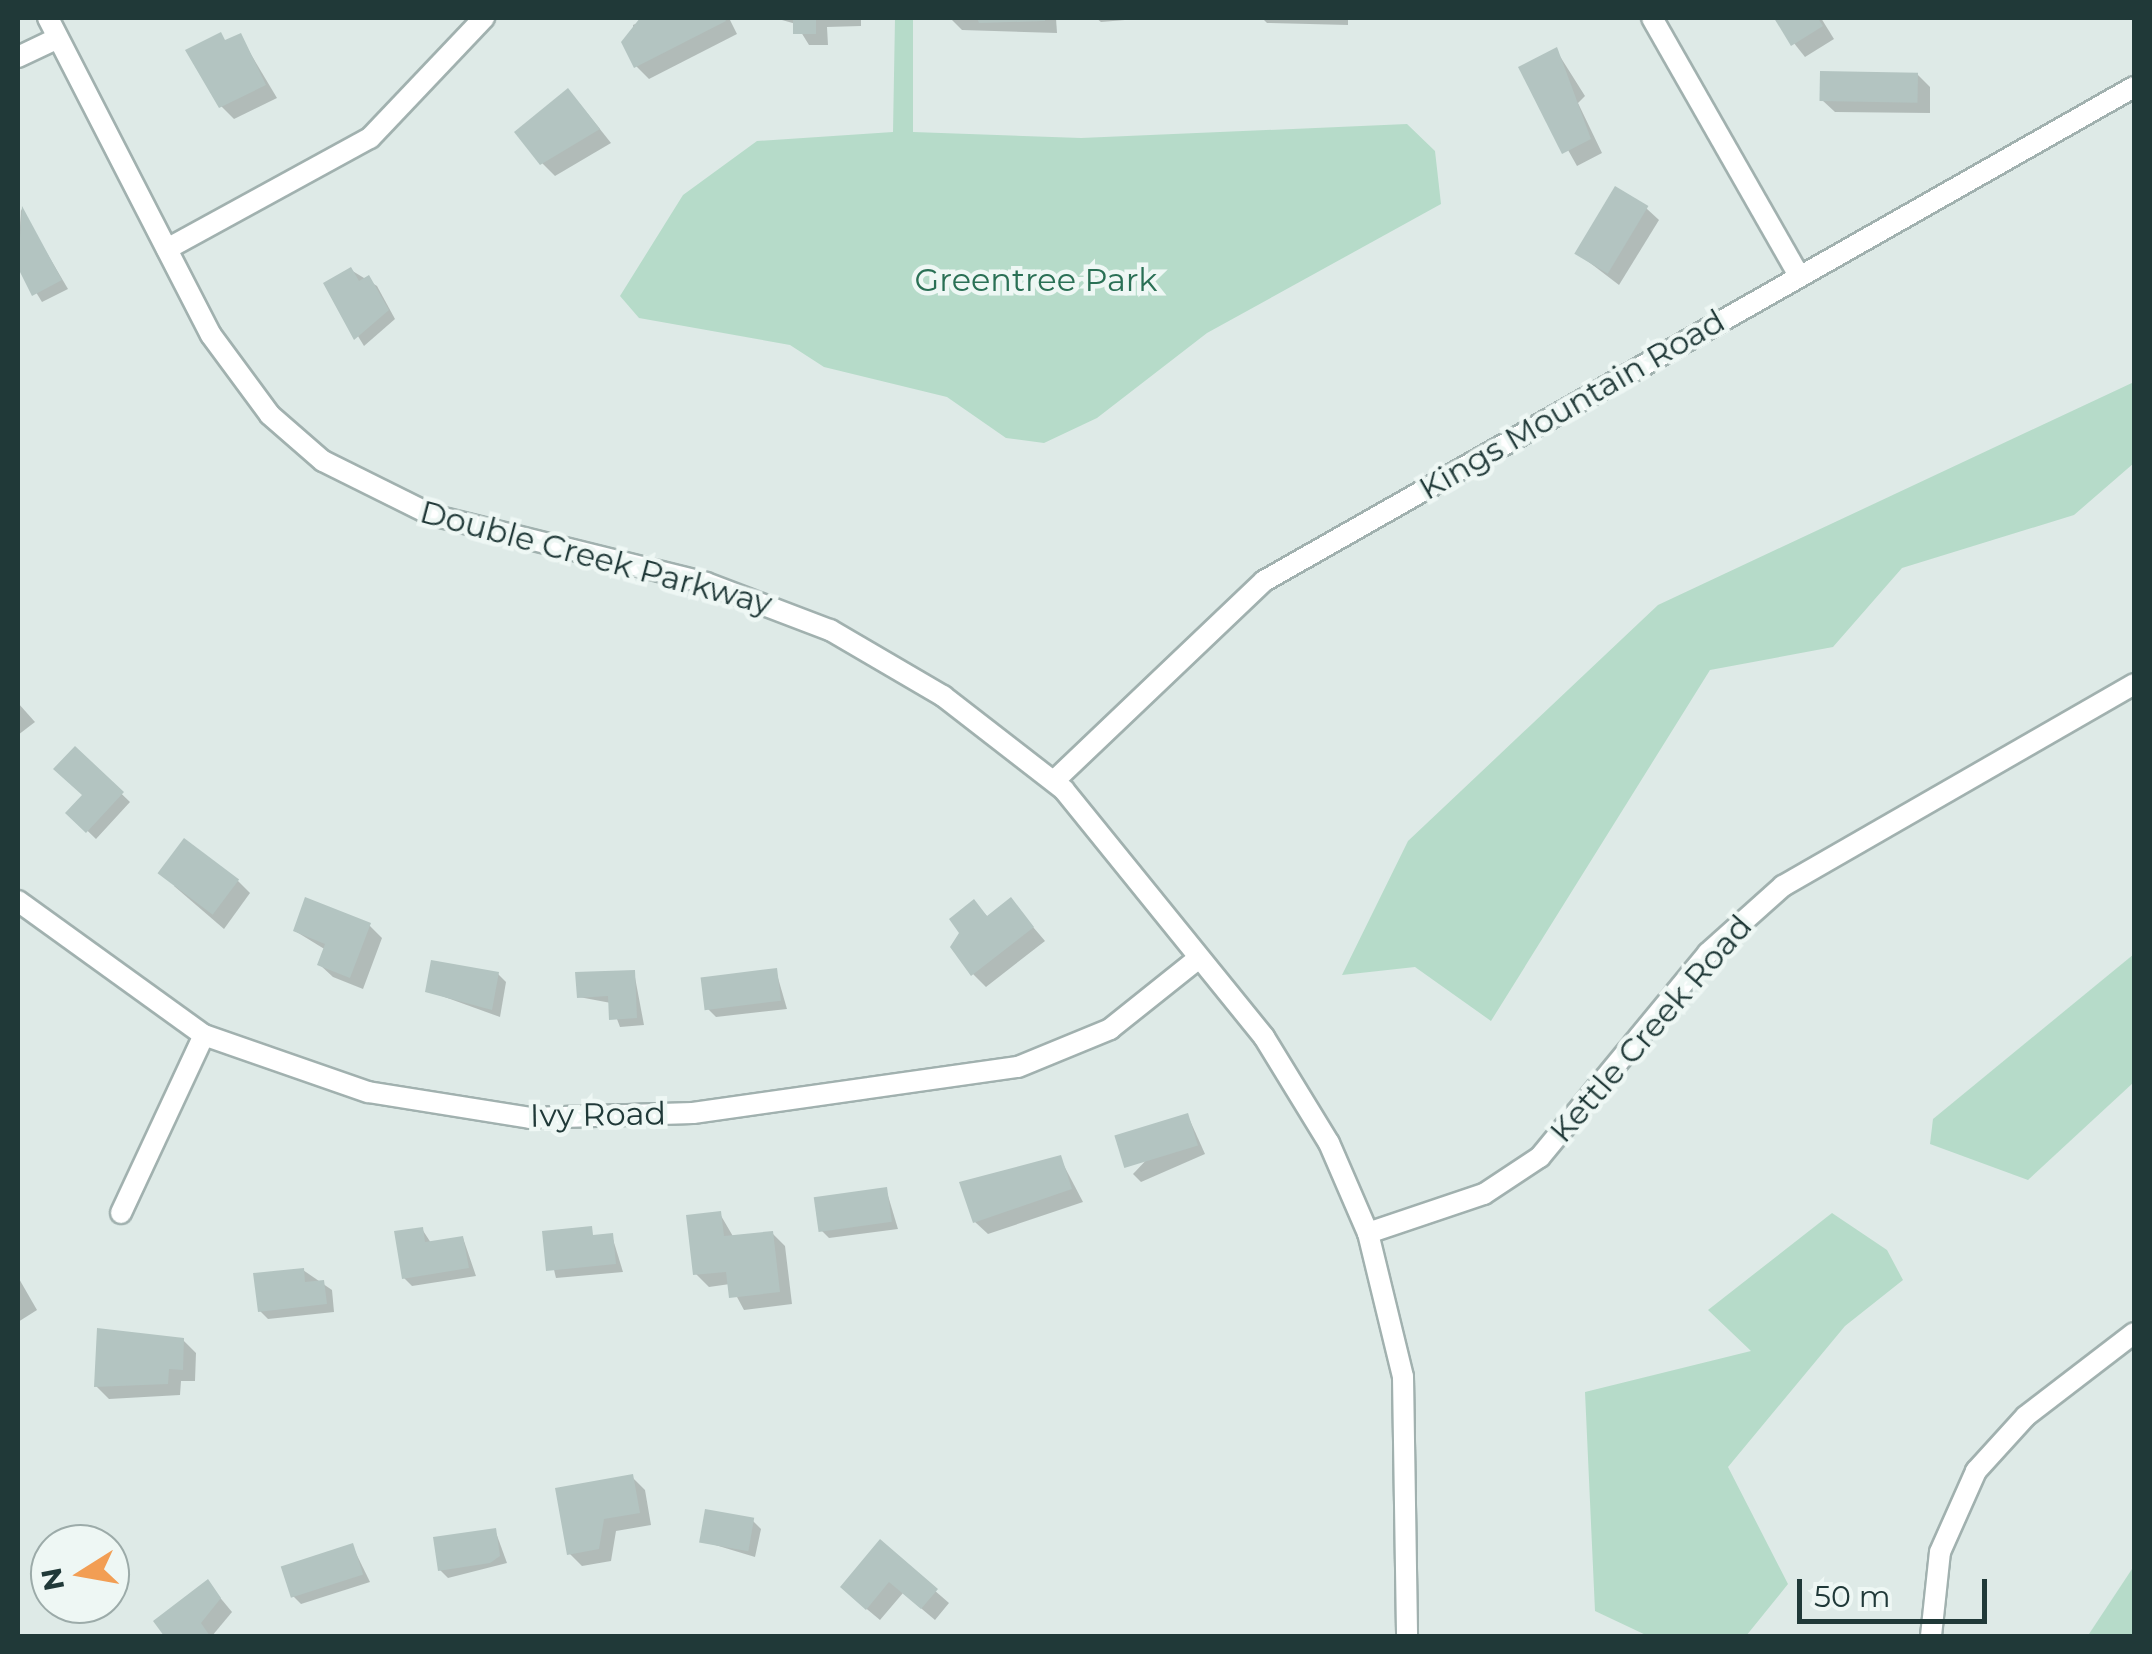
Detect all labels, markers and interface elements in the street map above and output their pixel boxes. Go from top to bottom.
park label: Greentree Park [914,261,1158,299]
street label: Kings Mountain Road [1412,302,1732,508]
street label: Double Creek Parkway [416,493,776,623]
street label: Kettle Creek Road [1542,908,1760,1150]
street label: Ivy Road [530,1095,666,1135]
north arrow [30,1524,130,1624]
scale bar [1802,1559,1992,1621]
text: N [34,1565,71,1594]
text: 50 m [1814,1578,1891,1615]

